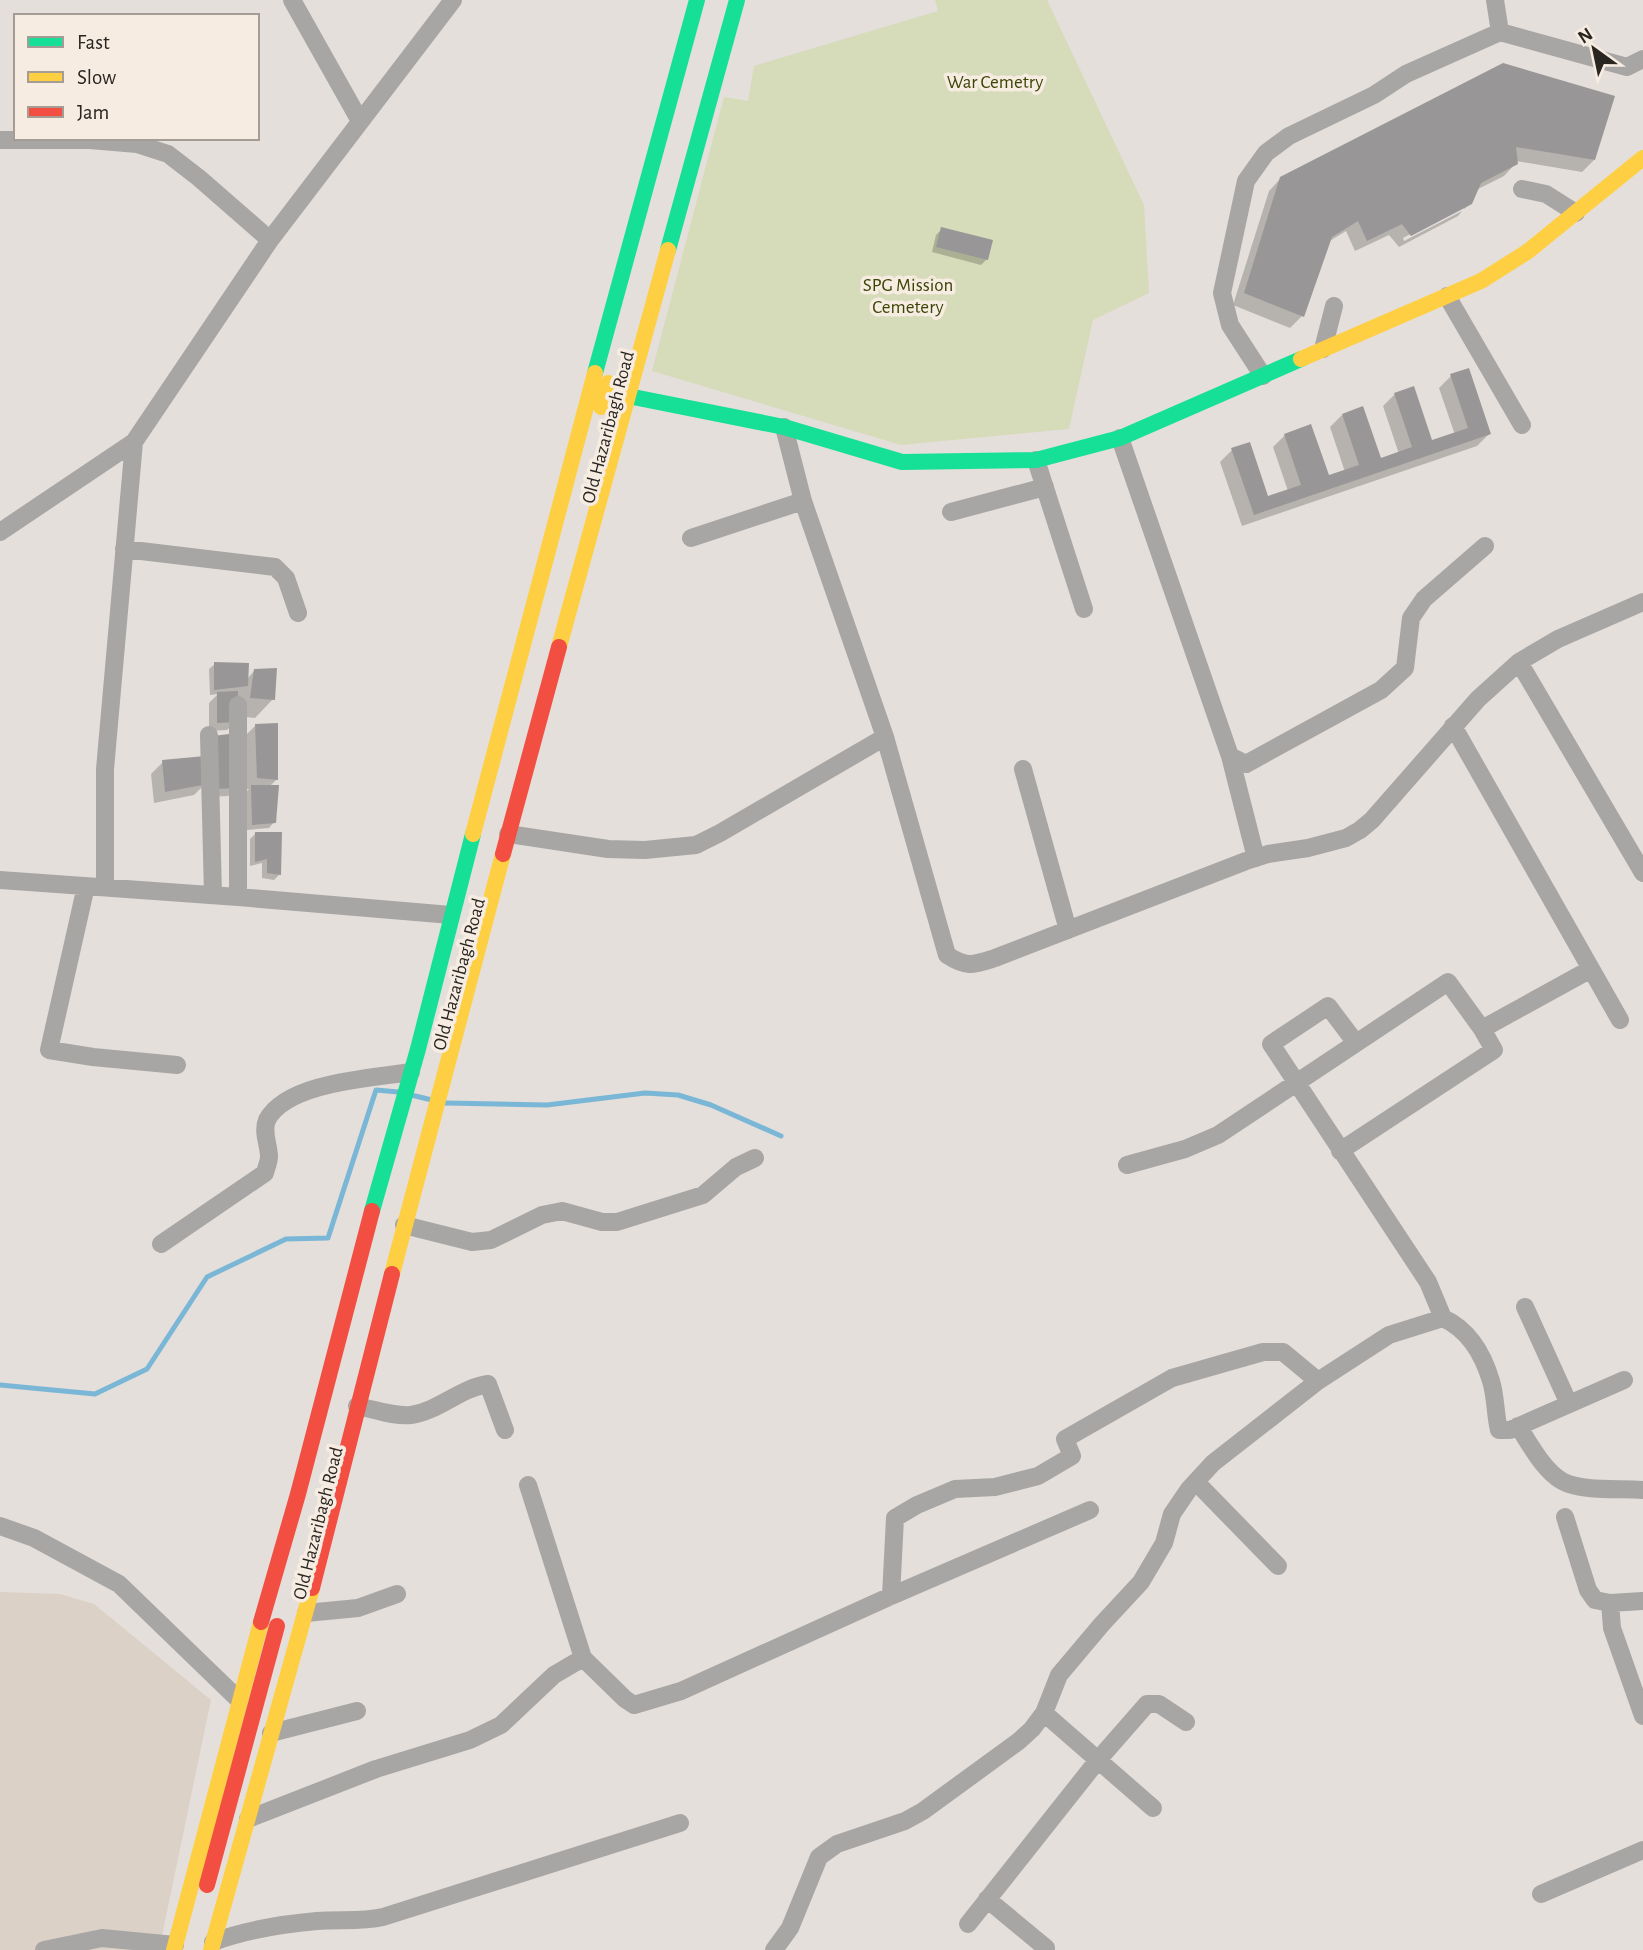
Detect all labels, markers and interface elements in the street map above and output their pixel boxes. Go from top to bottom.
legend [14,14,259,140]
north arrow [1559,14,1629,84]
text: N [1575,24,1596,48]
text: Fast [77,32,110,53]
text: Slow [77,67,116,88]
park label: War Cemetry [947,73,1043,92]
text: Jam [77,102,109,123]
park label: SPG Mission Cemetery [863,276,953,317]
street label: Old Hazaribagh Road [579,349,638,506]
street label: Old Hazaribagh Road [430,896,489,1053]
street label: Old Hazaribagh Road [290,1445,347,1602]

